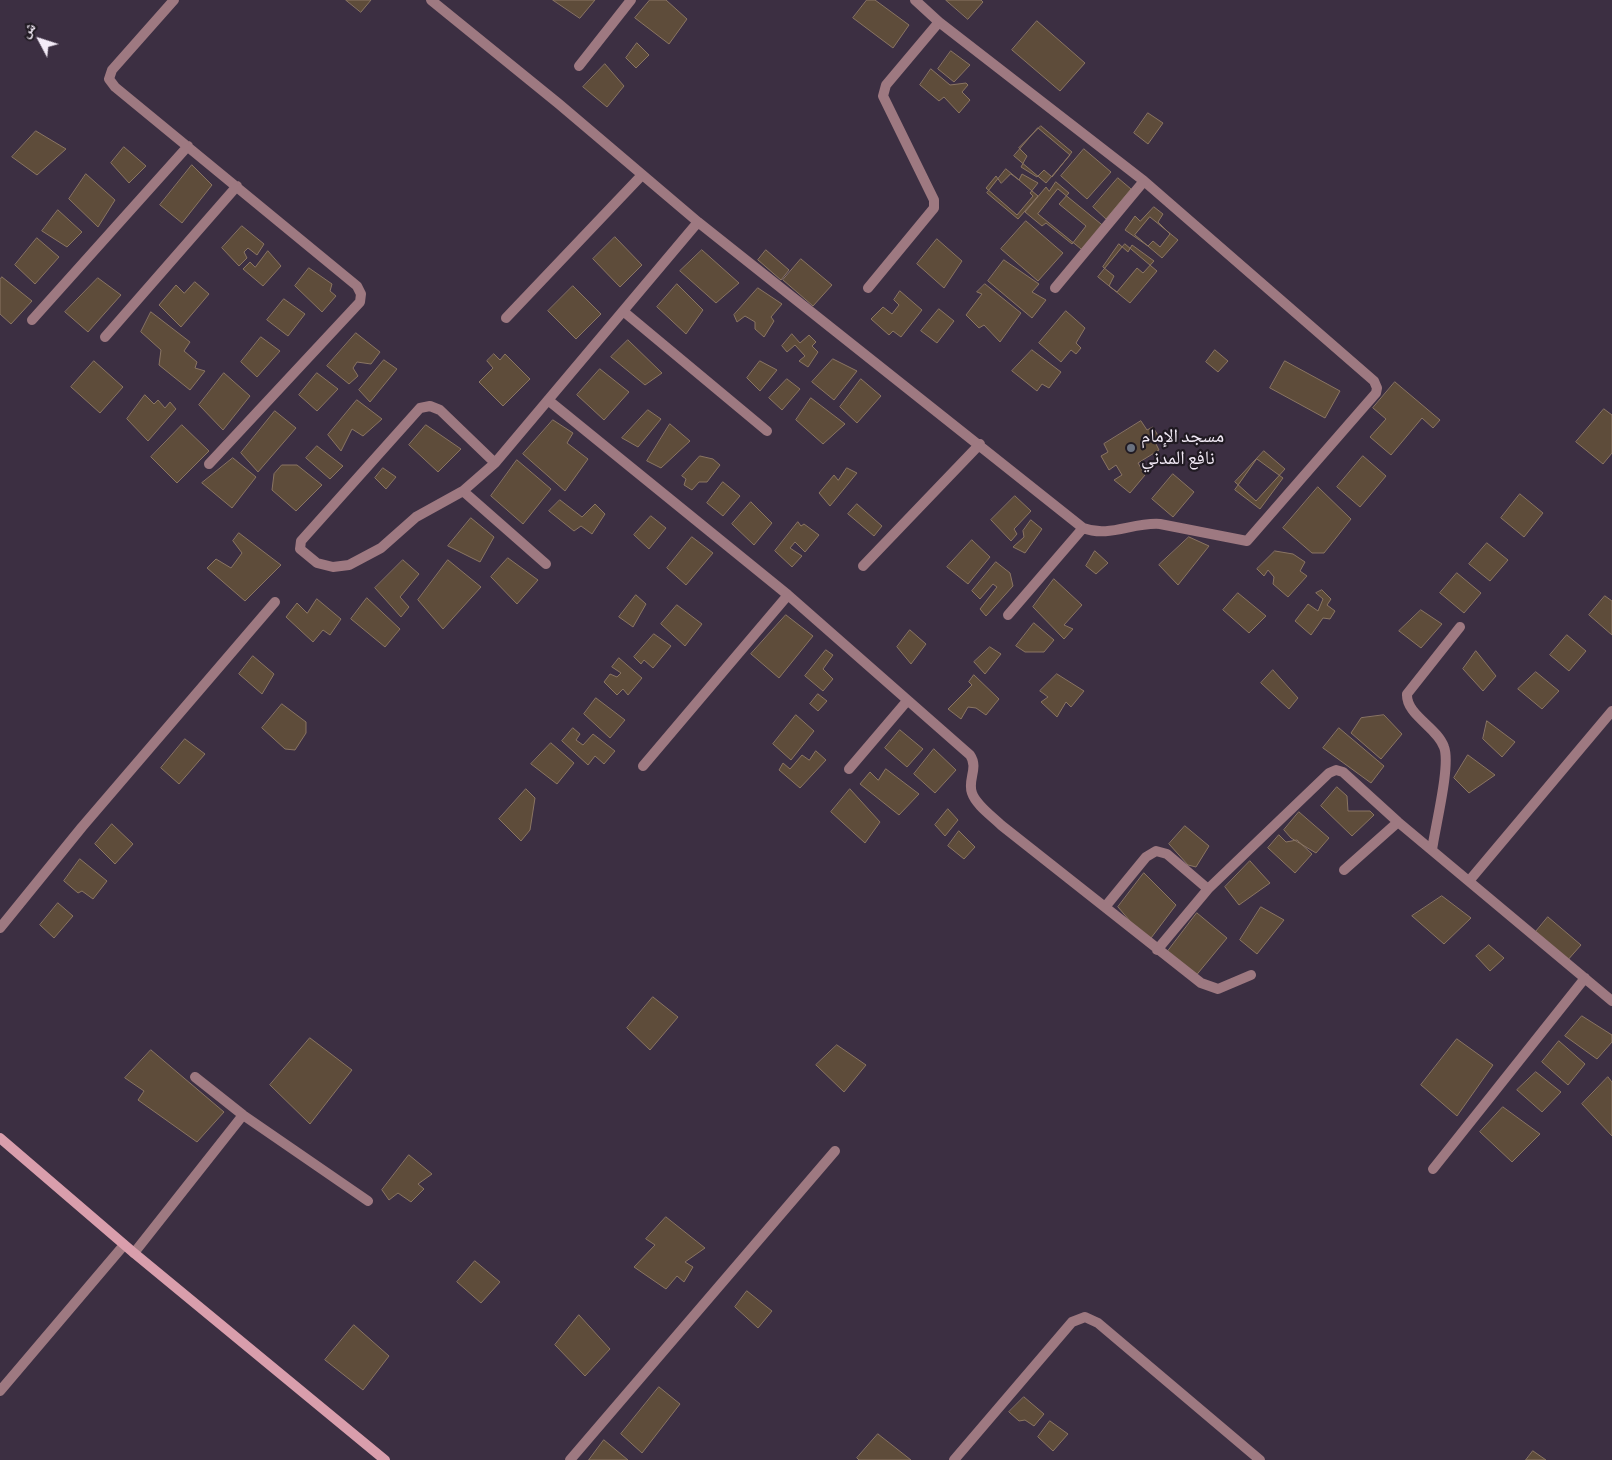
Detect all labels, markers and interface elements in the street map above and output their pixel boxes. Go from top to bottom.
north arrow [15,15,65,65]
text: ش [17,19,39,41]
place label: مسجد الإمام نافع المدني [1141,426,1224,470]
marker: مسجد الإمام نافع المدني [1125,442,1137,454]

